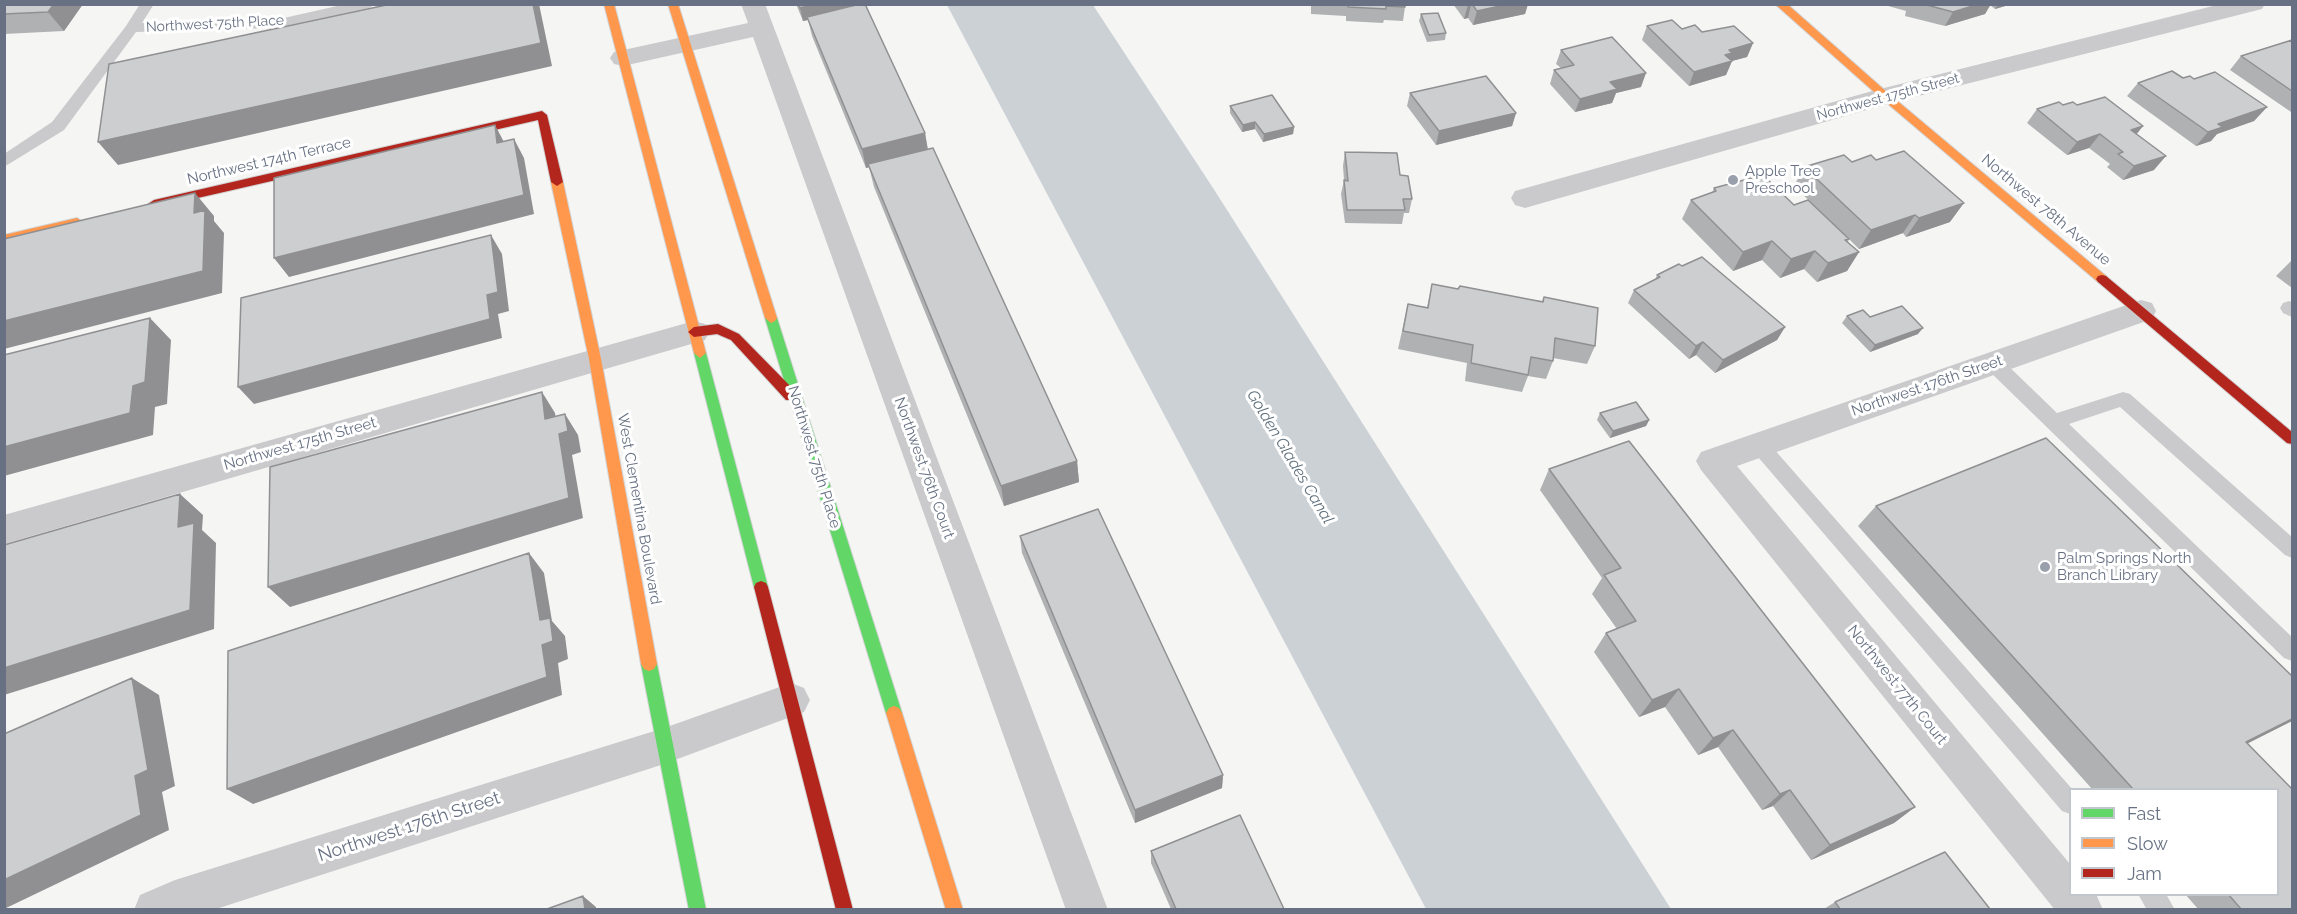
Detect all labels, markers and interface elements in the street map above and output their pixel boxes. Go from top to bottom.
street label: Northwest 75th Place [146,12,284,36]
street label: Northwest 175th Street [1815,70,1961,124]
street label: Northwest 174th Terrace [185,133,353,189]
street label: Northwest 78th Avenue [1978,151,2114,269]
place label: Apple Tree Preschool [1745,162,1821,197]
marker: Apple Tree Preschool [1726,173,1740,187]
street label: Northwest 176th Street [1849,352,2005,420]
street label: Northwest 75th Place [784,384,844,530]
water label: Golden Glades Canal [1242,387,1338,527]
street label: Northwest 76th Court [890,395,958,541]
street label: West Clementina Boulevard [613,412,665,606]
street label: Northwest 175th Street [222,414,378,474]
place label: Palm Springs North Branch Library [2057,549,2192,584]
marker: Palm Springs North Branch Library [2038,560,2052,574]
street label: Northwest 77th Court [1843,622,1951,748]
street label: Northwest 176th Street [315,787,503,867]
legend [2069,788,2279,896]
text: Fast [2127,803,2161,824]
text: Slow [2127,833,2168,854]
text: Jam [2127,863,2162,884]

